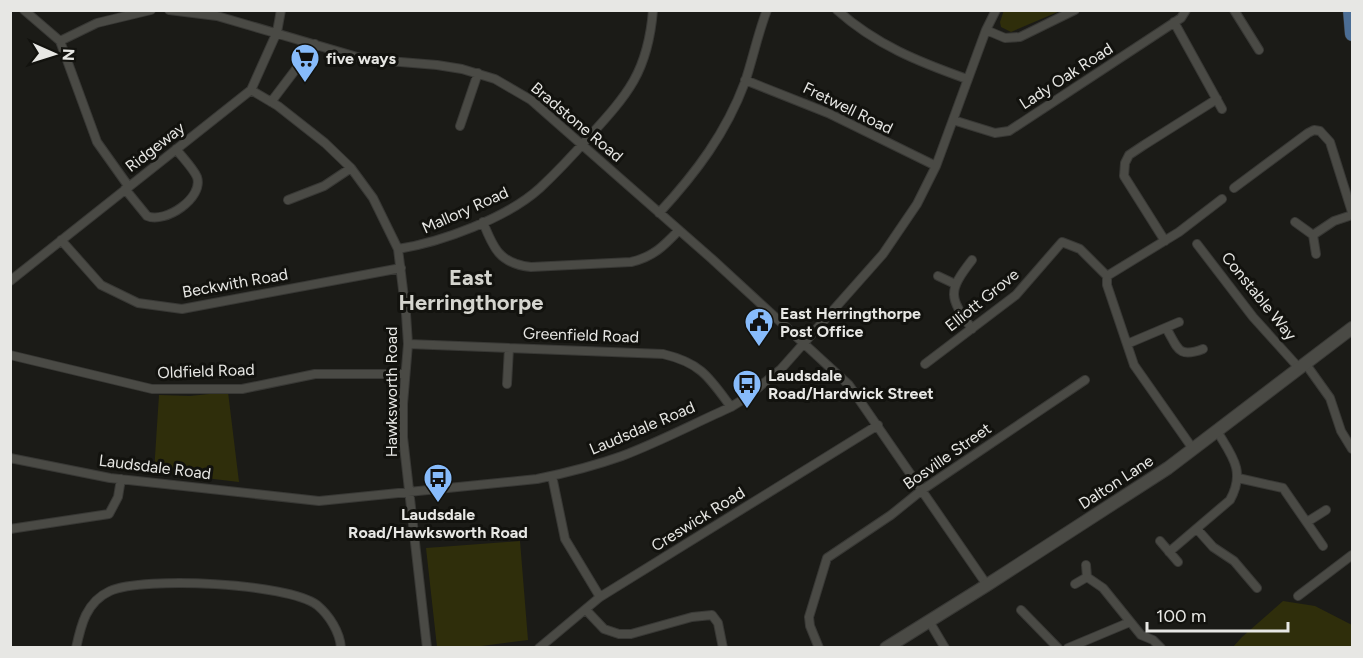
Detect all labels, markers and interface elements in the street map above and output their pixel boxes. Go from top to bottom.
north arrow [24,24,84,84]
street label: Lady Oak Road [1016,39,1116,113]
supermarket icon: five ways [289,42,321,84]
text: N [59,48,78,61]
place label: five ways [326,49,396,68]
street label: Bradstone Road [527,78,627,166]
street label: Fretwell Road [800,78,896,138]
street label: Ridgeway [122,118,189,176]
street label: Mallory Road [419,182,511,238]
street label: Constable Way [1218,248,1301,344]
street label: Beckwith Road [181,264,289,302]
district label: East Herringthorpe [399,264,543,316]
street label: Elliott Grove [941,264,1023,335]
place label: East Herringthorpe Post Office [780,304,921,341]
public building icon: East Herringthorpe Post Office [743,306,775,348]
street label: Greenfield Road [523,323,639,347]
street label: Hawksworth Road [382,327,401,457]
street label: Oldfield Road [157,360,255,382]
place label: Laudsdale Road/Hardwick Street [768,366,934,403]
bus stop icon: Laudsdale Road/Hardwick Street [731,368,763,410]
street label: Laudsdale Road [586,397,698,459]
street label: Bosville Street [899,419,995,493]
street label: Laudsdale Road [98,451,212,483]
street label: Dalton Lane [1075,451,1157,513]
bus stop icon: Laudsdale Road/Hawksworth Road [422,462,454,504]
street label: Creswick Road [648,483,748,555]
place label: Laudsdale Road/Hawksworth Road [348,505,528,542]
scale bar [1147,595,1288,633]
text: 100 m [1156,605,1206,627]

